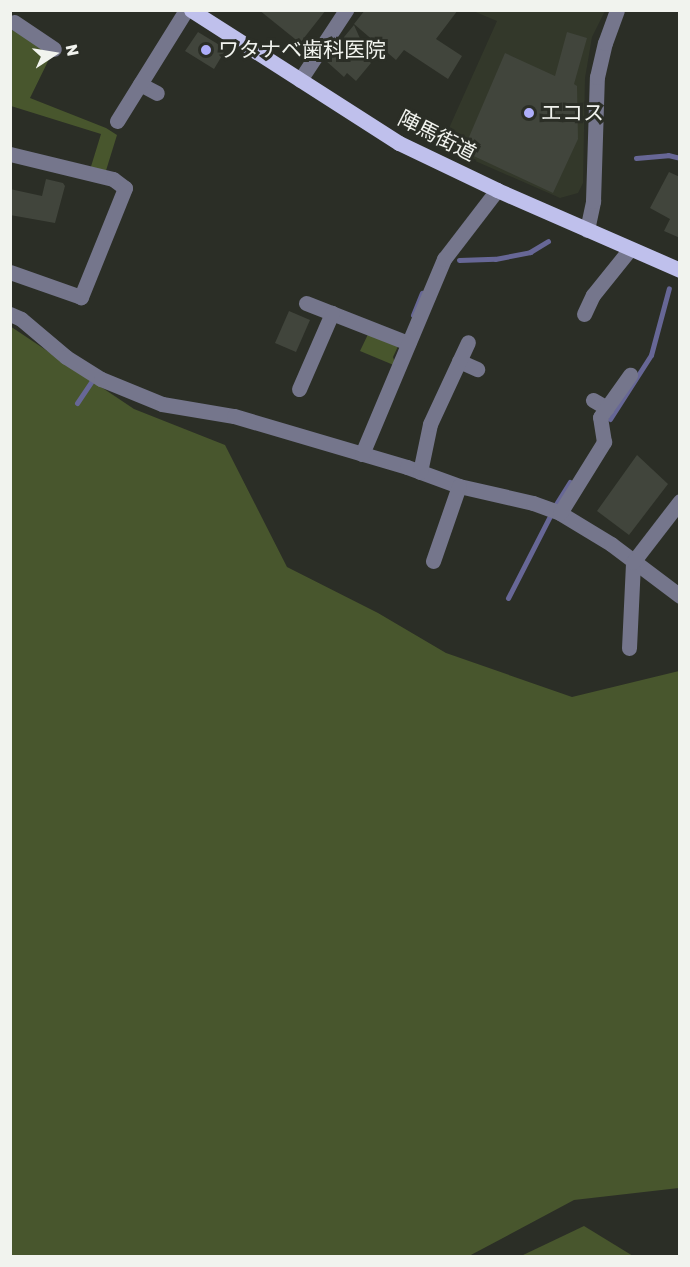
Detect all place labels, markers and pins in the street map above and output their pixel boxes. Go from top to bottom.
place label: ワタナベ歯科医院 [218,37,386,63]
marker: ワタナベ歯科医院 [199,43,213,57]
place label: エコス [541,100,604,126]
marker: エコス [522,106,536,120]

